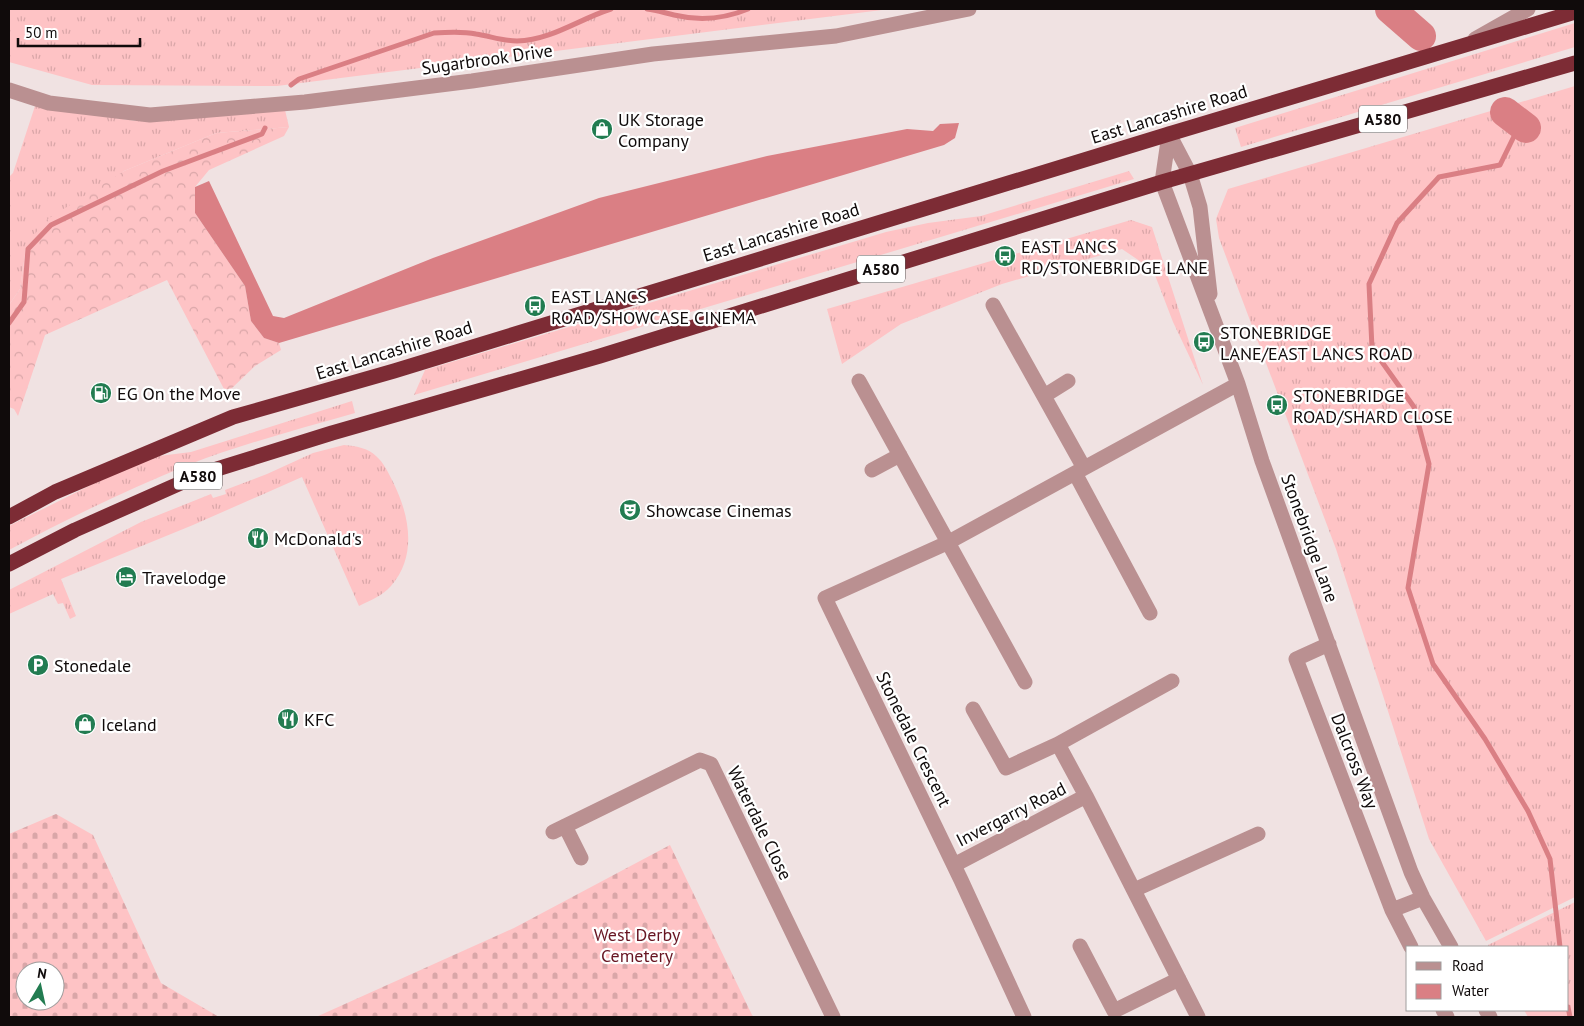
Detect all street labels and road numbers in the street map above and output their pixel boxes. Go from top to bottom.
street label: Sugarbrook Drive [420,38,554,80]
street label: East Lancashire Road [1088,79,1250,149]
road number: A580 [1359,106,1407,132]
street label: East Lancashire Road [700,197,862,267]
road number: A580 [857,255,905,282]
street label: East Lancashire Road [313,315,475,385]
road number: A580 [174,462,222,490]
street label: Stonebridge Lane [1276,471,1344,605]
street label: Stonedale Crescent [871,668,957,810]
street label: Dalcross Way [1326,710,1384,813]
street label: Waterdale Close [722,762,798,884]
street label: Invergarry Road [952,776,1070,852]

